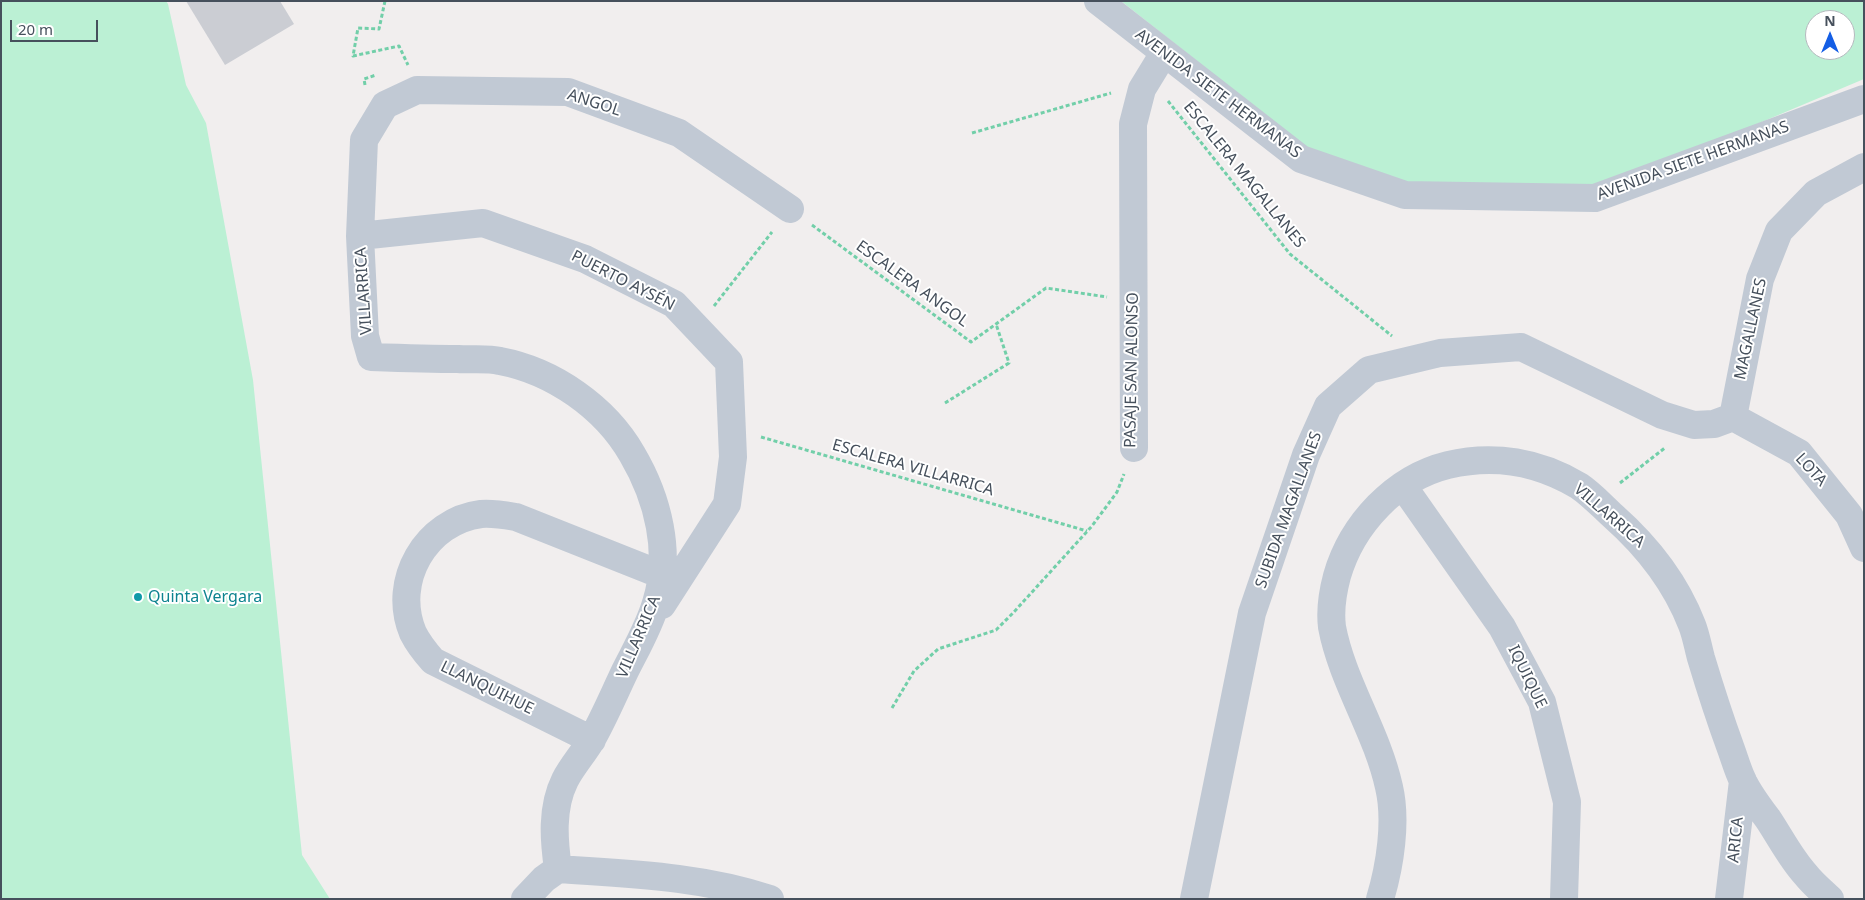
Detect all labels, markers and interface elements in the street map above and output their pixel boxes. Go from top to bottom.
scale bar [12,10,100,42]
north arrow [1805,10,1855,60]
text: N [1824,11,1836,30]
text: 20 m [18,19,53,39]
street label: AVENIDA SIETE HERMANAS [1131,25,1305,163]
street label: ANGOL [565,85,623,121]
street label: ESCALERA MAGALLANES [1179,98,1309,252]
street label: AVENIDA SIETE HERMANAS [1594,117,1792,205]
street label: ESCALERA ANGOL [852,237,972,331]
street label: VILLARRICA [351,247,377,335]
street label: PUERTO AYSÉN [568,247,678,315]
street label: MAGALLANES [1731,277,1771,381]
street label: PASAJE SAN ALONSO [1121,292,1143,448]
street label: SUBIDA MAGALLANES [1252,429,1326,591]
street label: ESCALERA VILLARRICA [830,436,996,500]
street label: LOTA [1791,449,1831,491]
street label: VILLARRICA [1570,480,1648,552]
place label: Quinta Vergara [148,587,262,607]
marker: Quinta Vergara [132,591,144,603]
street label: VILLARRICA [613,593,665,681]
street label: IQUIQUE [1503,642,1551,712]
street label: LLANQUIHUE [437,657,537,719]
street label: ARICA [1724,816,1748,864]

